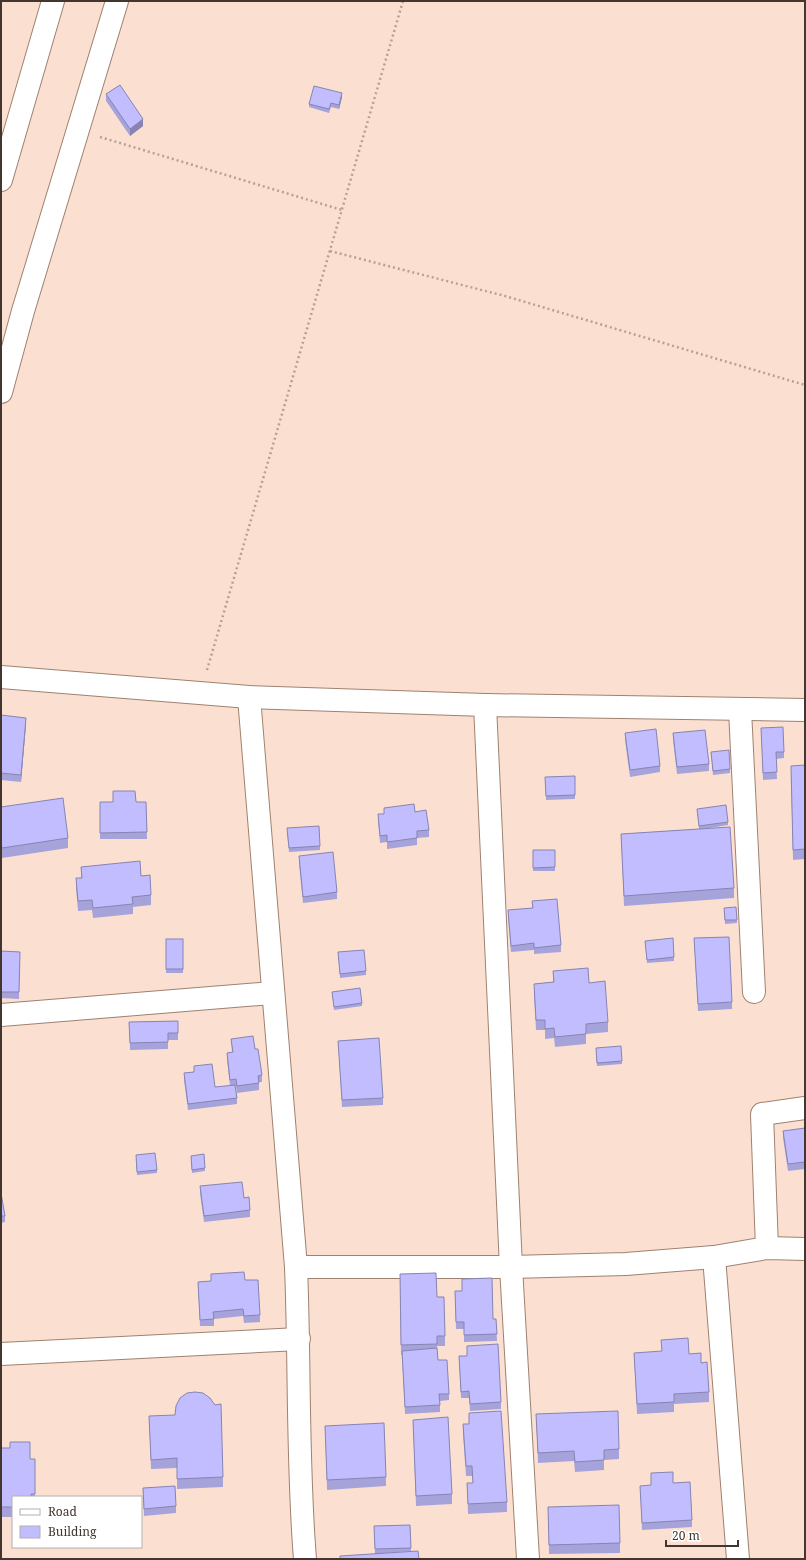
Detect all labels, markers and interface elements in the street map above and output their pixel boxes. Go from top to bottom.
legend [12,1496,142,1548]
text: Road [48,1503,78,1520]
scale bar [666,1522,738,1548]
text: Building [48,1523,97,1540]
text: 20 m [672,1527,700,1544]

